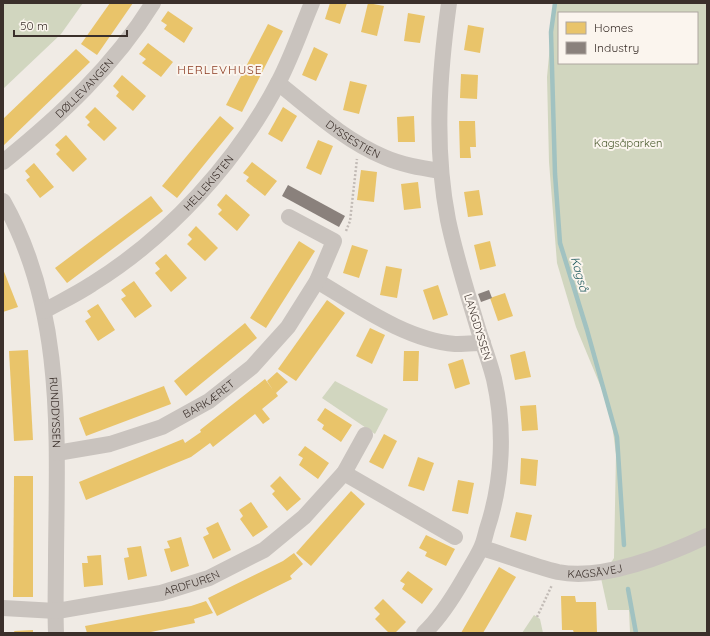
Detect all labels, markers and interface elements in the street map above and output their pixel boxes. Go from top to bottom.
scale bar [14,12,127,38]
legend [558,12,698,64]
text: 50 m [20,18,48,33]
text: Homes [594,20,634,35]
text: Industry [594,40,639,55]
street label: DØLLEVANGEN [52,55,117,121]
district label: HERLEVHUSE [177,62,263,77]
street label: DYSSESTIEN [323,117,383,161]
park label: Kagsåparken [594,136,662,150]
street label: HELLEKISTEN [180,152,237,214]
water label: Kagså [568,255,592,294]
street label: LANGDYSSEN [461,292,495,362]
street label: RUNDDYSSEN [46,376,64,448]
street label: BARKÆRET [180,376,238,421]
street label: KAGSÅVEJ [567,561,624,581]
street label: ARDFUREN [162,567,222,599]

